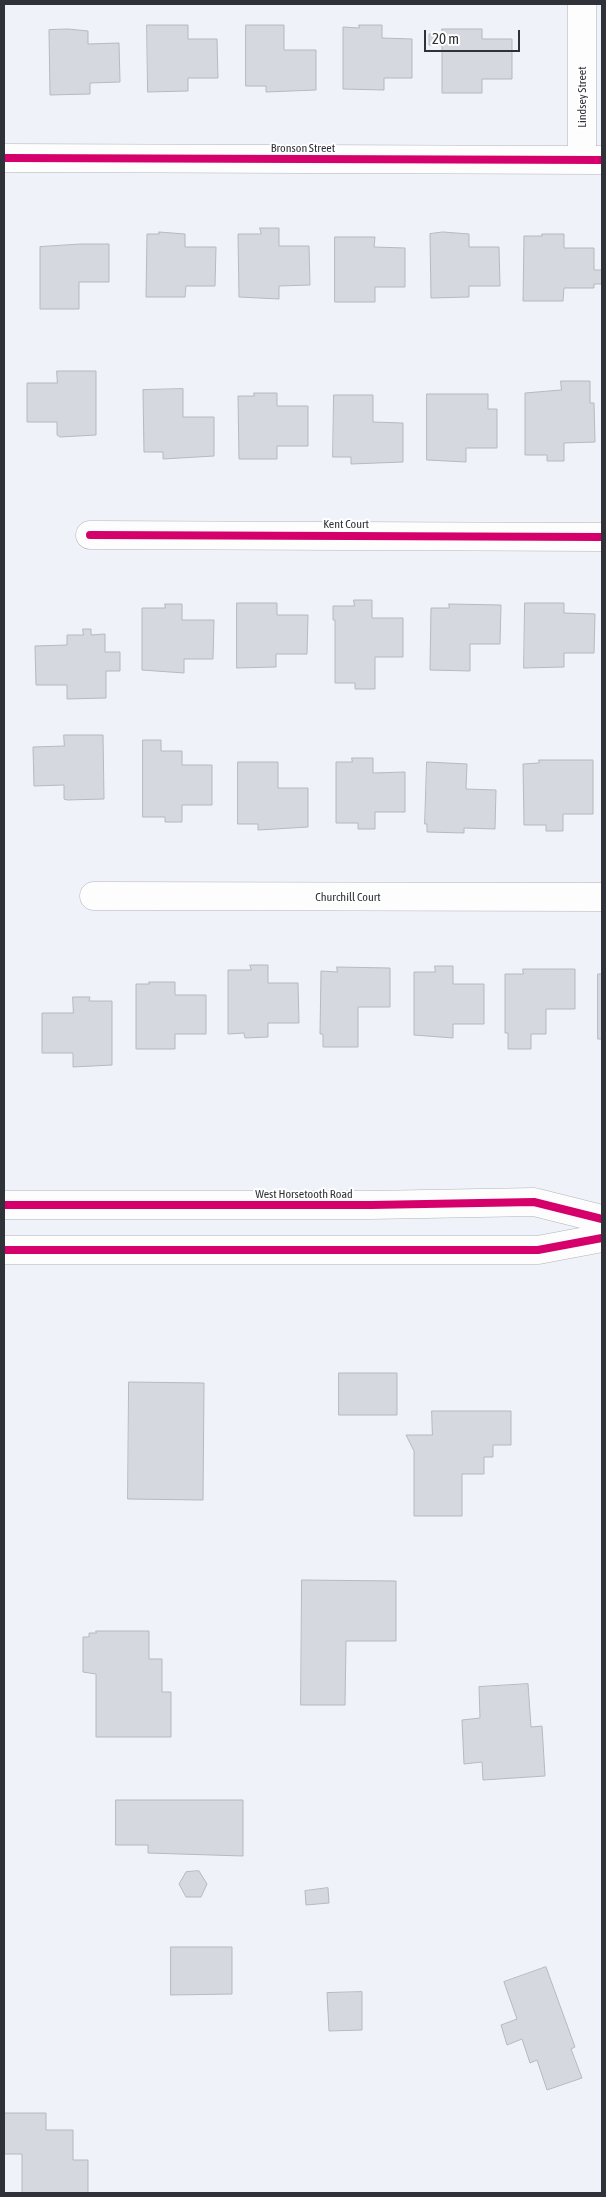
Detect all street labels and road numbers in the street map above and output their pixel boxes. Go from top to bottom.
street label: Lindsey Street [575,66,589,128]
street label: Bronson Street [271,141,335,155]
street label: Kent Court [323,517,369,531]
street label: Churchill Court [315,890,381,904]
street label: West Horsetooth Road [255,1187,353,1201]

